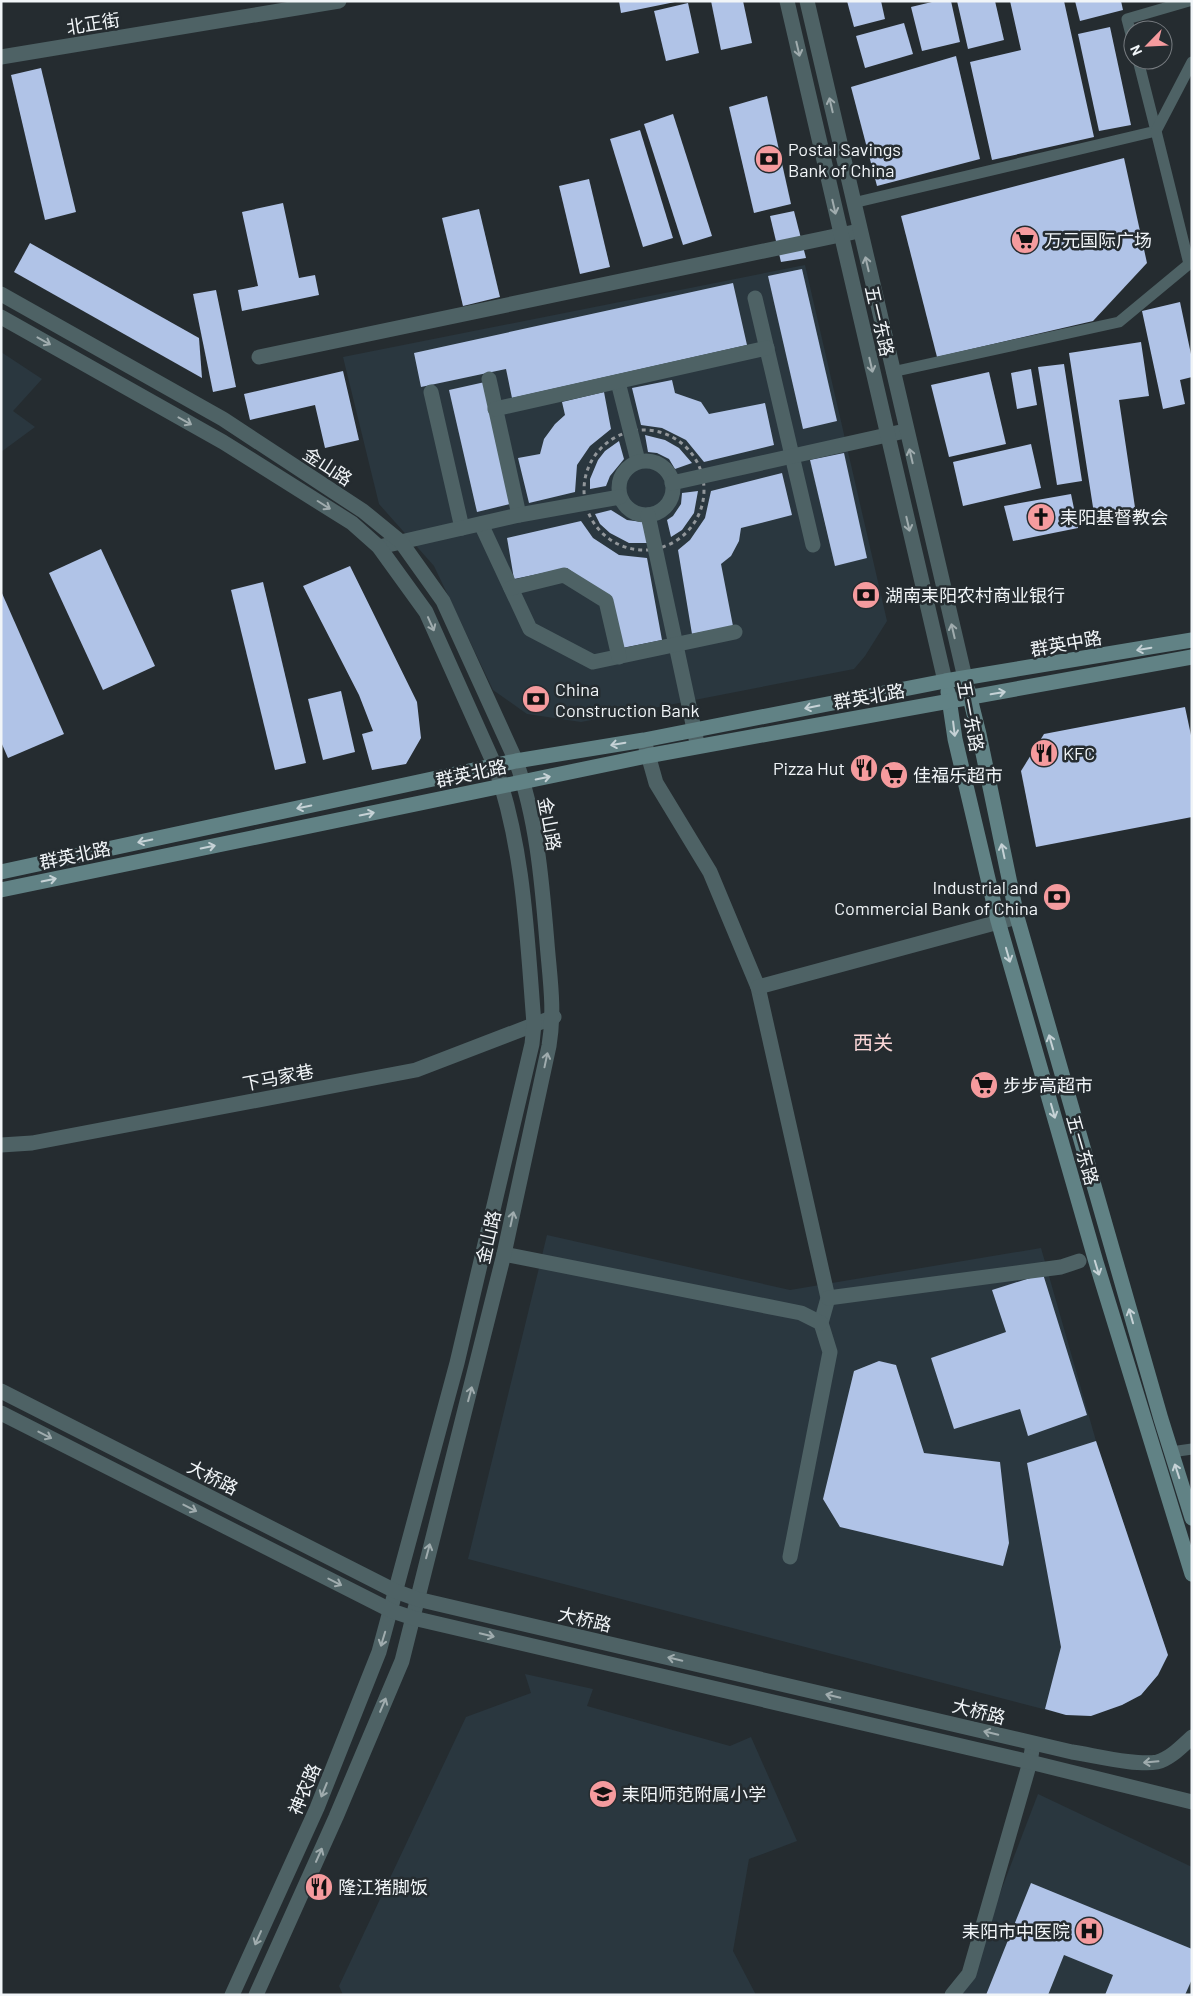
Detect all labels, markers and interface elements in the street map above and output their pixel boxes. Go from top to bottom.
street label: 北正街 [65,8,121,38]
north arrow [1123,20,1173,70]
one-way arrow [794,40,803,56]
text: N [1126,43,1145,58]
one-way arrow [825,98,835,114]
place label: Postal Savings Bank of China [788,138,901,181]
bank icon: Postal Savings Bank of China [754,144,784,174]
one-way arrow [830,199,839,215]
supermarket icon: 万元国际广场 [1010,225,1040,255]
place label: 万元国际广场 [1044,229,1152,251]
one-way arrow [862,256,871,272]
street label: 五一东路 [861,283,899,359]
one-way arrow [36,336,50,346]
one-way arrow [867,357,876,373]
one-way arrow [178,416,192,426]
street label: 金山路 [299,442,357,490]
one-way arrow [906,449,915,465]
one-way arrow [317,500,331,511]
church icon: 耒阳基督教会 [1026,502,1056,532]
place label: 耒阳基督教会 [1060,506,1168,528]
one-way arrow [904,515,913,531]
bank icon: 湖南耒阳农村商业银行 [851,580,881,610]
place label: 湖南耒阳农村商业银行 [885,584,1065,606]
one-way arrow [427,616,436,631]
one-way arrow [948,624,957,640]
street label: 群英中路 [1029,626,1103,660]
one-way arrow [1136,644,1152,654]
place label: China Construction Bank [555,678,700,721]
street label: 群英北路 [832,679,906,713]
street label: 五一东路 [953,679,989,753]
bank icon: China Construction Bank [521,684,551,714]
one-way arrow [990,687,1006,697]
one-way arrow [804,703,820,712]
one-way arrow [949,721,959,737]
restaurant icon: KFC [1029,738,1059,768]
one-way arrow [610,740,626,750]
place label: KFC [1063,742,1095,764]
restaurant icon: Pizza Hut [849,753,879,783]
street label: 群英北路 [433,755,509,791]
place label: Pizza Hut [773,757,845,779]
supermarket icon: 佳福乐超市 [879,760,909,790]
place label: 佳福乐超市 [913,764,1003,786]
one-way arrow [535,772,551,782]
street label: 金山路 [534,795,566,853]
one-way arrow [296,803,312,812]
one-way arrow [359,809,375,818]
street label: 群英北路 [37,837,113,873]
one-way arrow [138,837,154,847]
one-way arrow [200,842,216,851]
one-way arrow [998,843,1007,859]
one-way arrow [41,875,57,884]
place label: Industrial and Commercial Bank of China [834,876,1038,919]
bank icon: Industrial and Commercial Bank of China [1042,882,1072,912]
one-way arrow [1004,947,1014,963]
district label: 西关 [853,1030,893,1054]
one-way arrow [1046,1034,1056,1050]
one-way arrow [542,1053,551,1069]
street label: 下马家巷 [241,1059,315,1095]
supermarket icon: 步步高超市 [969,1070,999,1100]
place label: 步步高超市 [1003,1074,1093,1096]
one-way arrow [1048,1103,1058,1119]
street label: 五一东路 [1063,1112,1103,1188]
street label: 金山路 [471,1208,505,1266]
one-way arrow [508,1212,517,1228]
one-way arrow [1093,1259,1103,1275]
one-way arrow [1125,1308,1135,1324]
one-way arrow [465,1387,475,1403]
one-way arrow [37,1431,52,1440]
street label: 大桥路 [184,1455,242,1499]
one-way arrow [1172,1464,1181,1480]
one-way arrow [182,1504,197,1514]
one-way arrow [424,1544,433,1560]
one-way arrow [327,1578,342,1587]
street label: 大桥路 [556,1602,614,1636]
one-way arrow [378,1630,388,1646]
one-way arrow [479,1631,495,1640]
one-way arrow [668,1654,684,1663]
one-way arrow [826,1691,842,1700]
street label: 大桥路 [950,1694,1008,1728]
one-way arrow [379,1698,389,1713]
one-way arrow [984,1728,1000,1738]
one-way arrow [1143,1757,1159,1766]
street label: 神农路 [283,1760,325,1818]
school or university icon: 耒阳师范附属小学 [588,1779,618,1809]
one-way arrow [319,1782,328,1797]
place label: 耒阳师范附属小学 [622,1783,766,1805]
one-way arrow [315,1848,325,1863]
restaurant icon: 隆江猪脚饭 [304,1872,334,1902]
place label: 隆江猪脚饭 [338,1876,428,1898]
hospital icon: 耒阳市中医院 [1074,1916,1104,1946]
place label: 耒阳市中医院 [962,1920,1070,1942]
one-way arrow [253,1930,262,1945]

